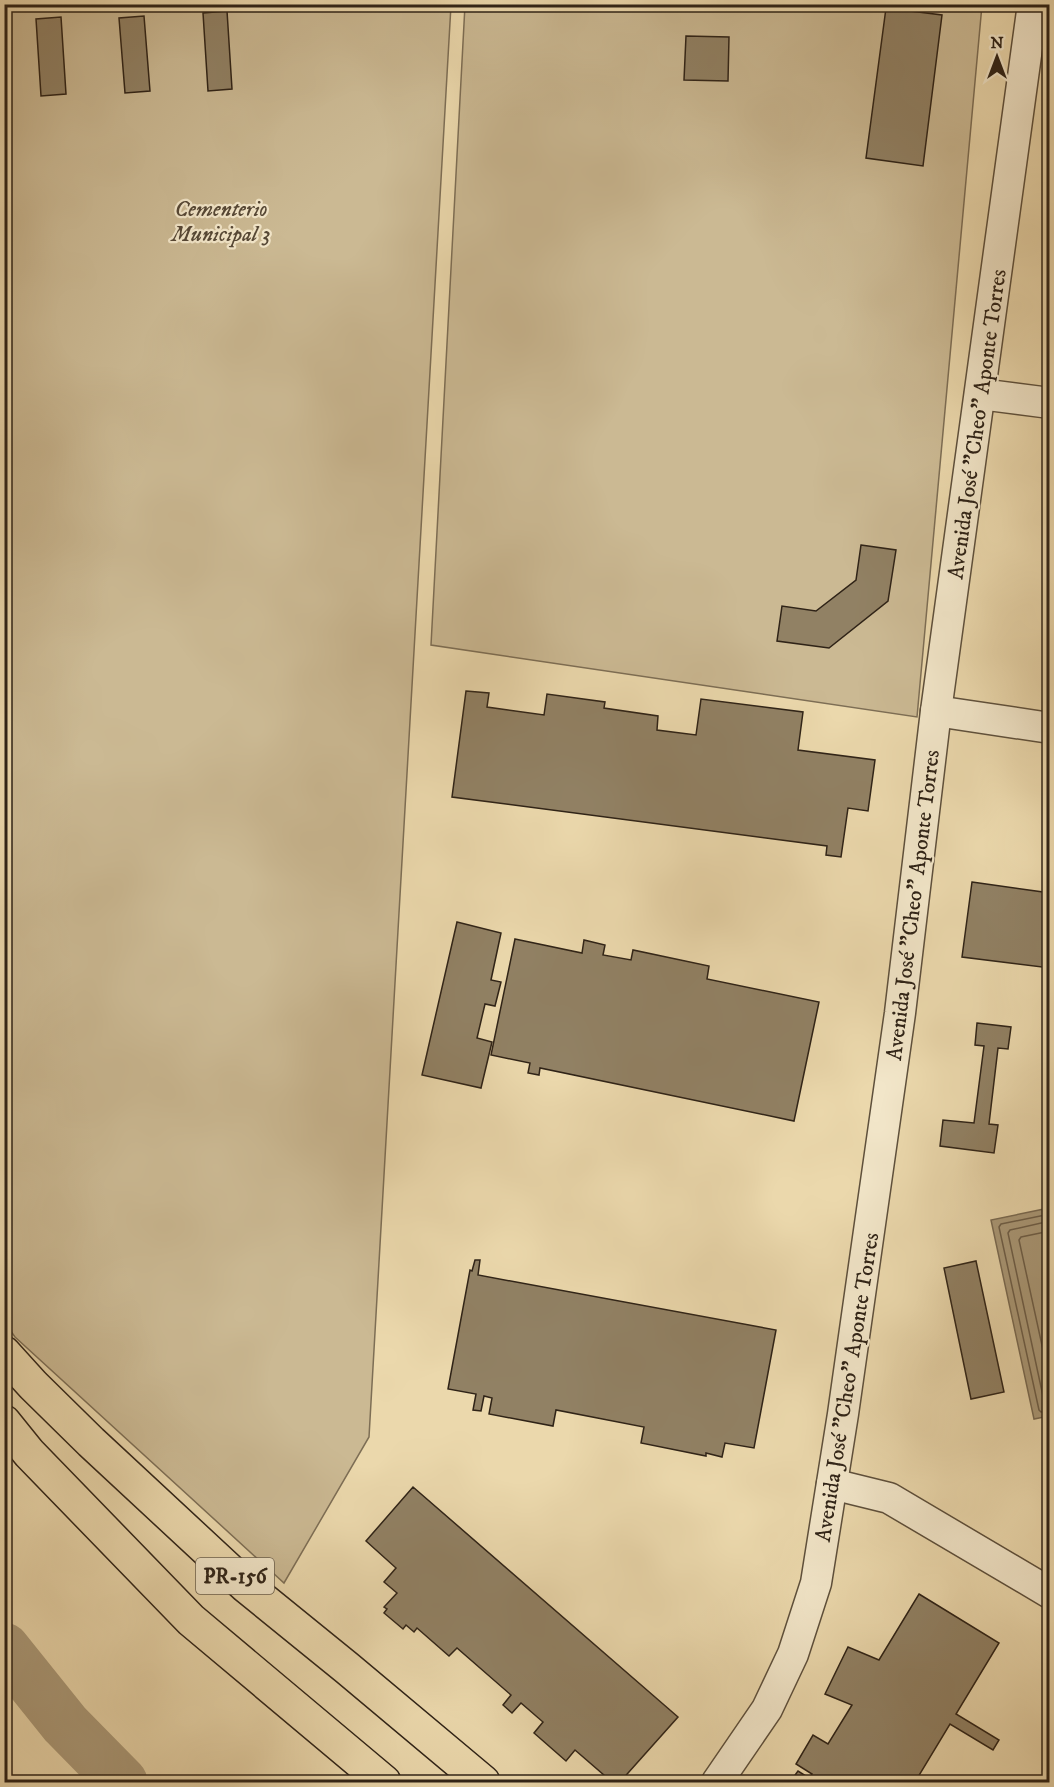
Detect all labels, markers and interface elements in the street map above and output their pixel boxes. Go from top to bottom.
north arrow [967,27,1027,87]
text: N [990,33,1004,53]
park label: Cementerio Municipal 3 [169,196,271,248]
street label: Avenida José "Cheo" Aponte Torres [942,267,1013,581]
street label: Avenida José "Cheo" Aponte Torres [881,748,946,1062]
street label: Avenida José "Cheo" Aponte Torres [810,1231,885,1544]
road number: PR-156 [196,1558,274,1594]

